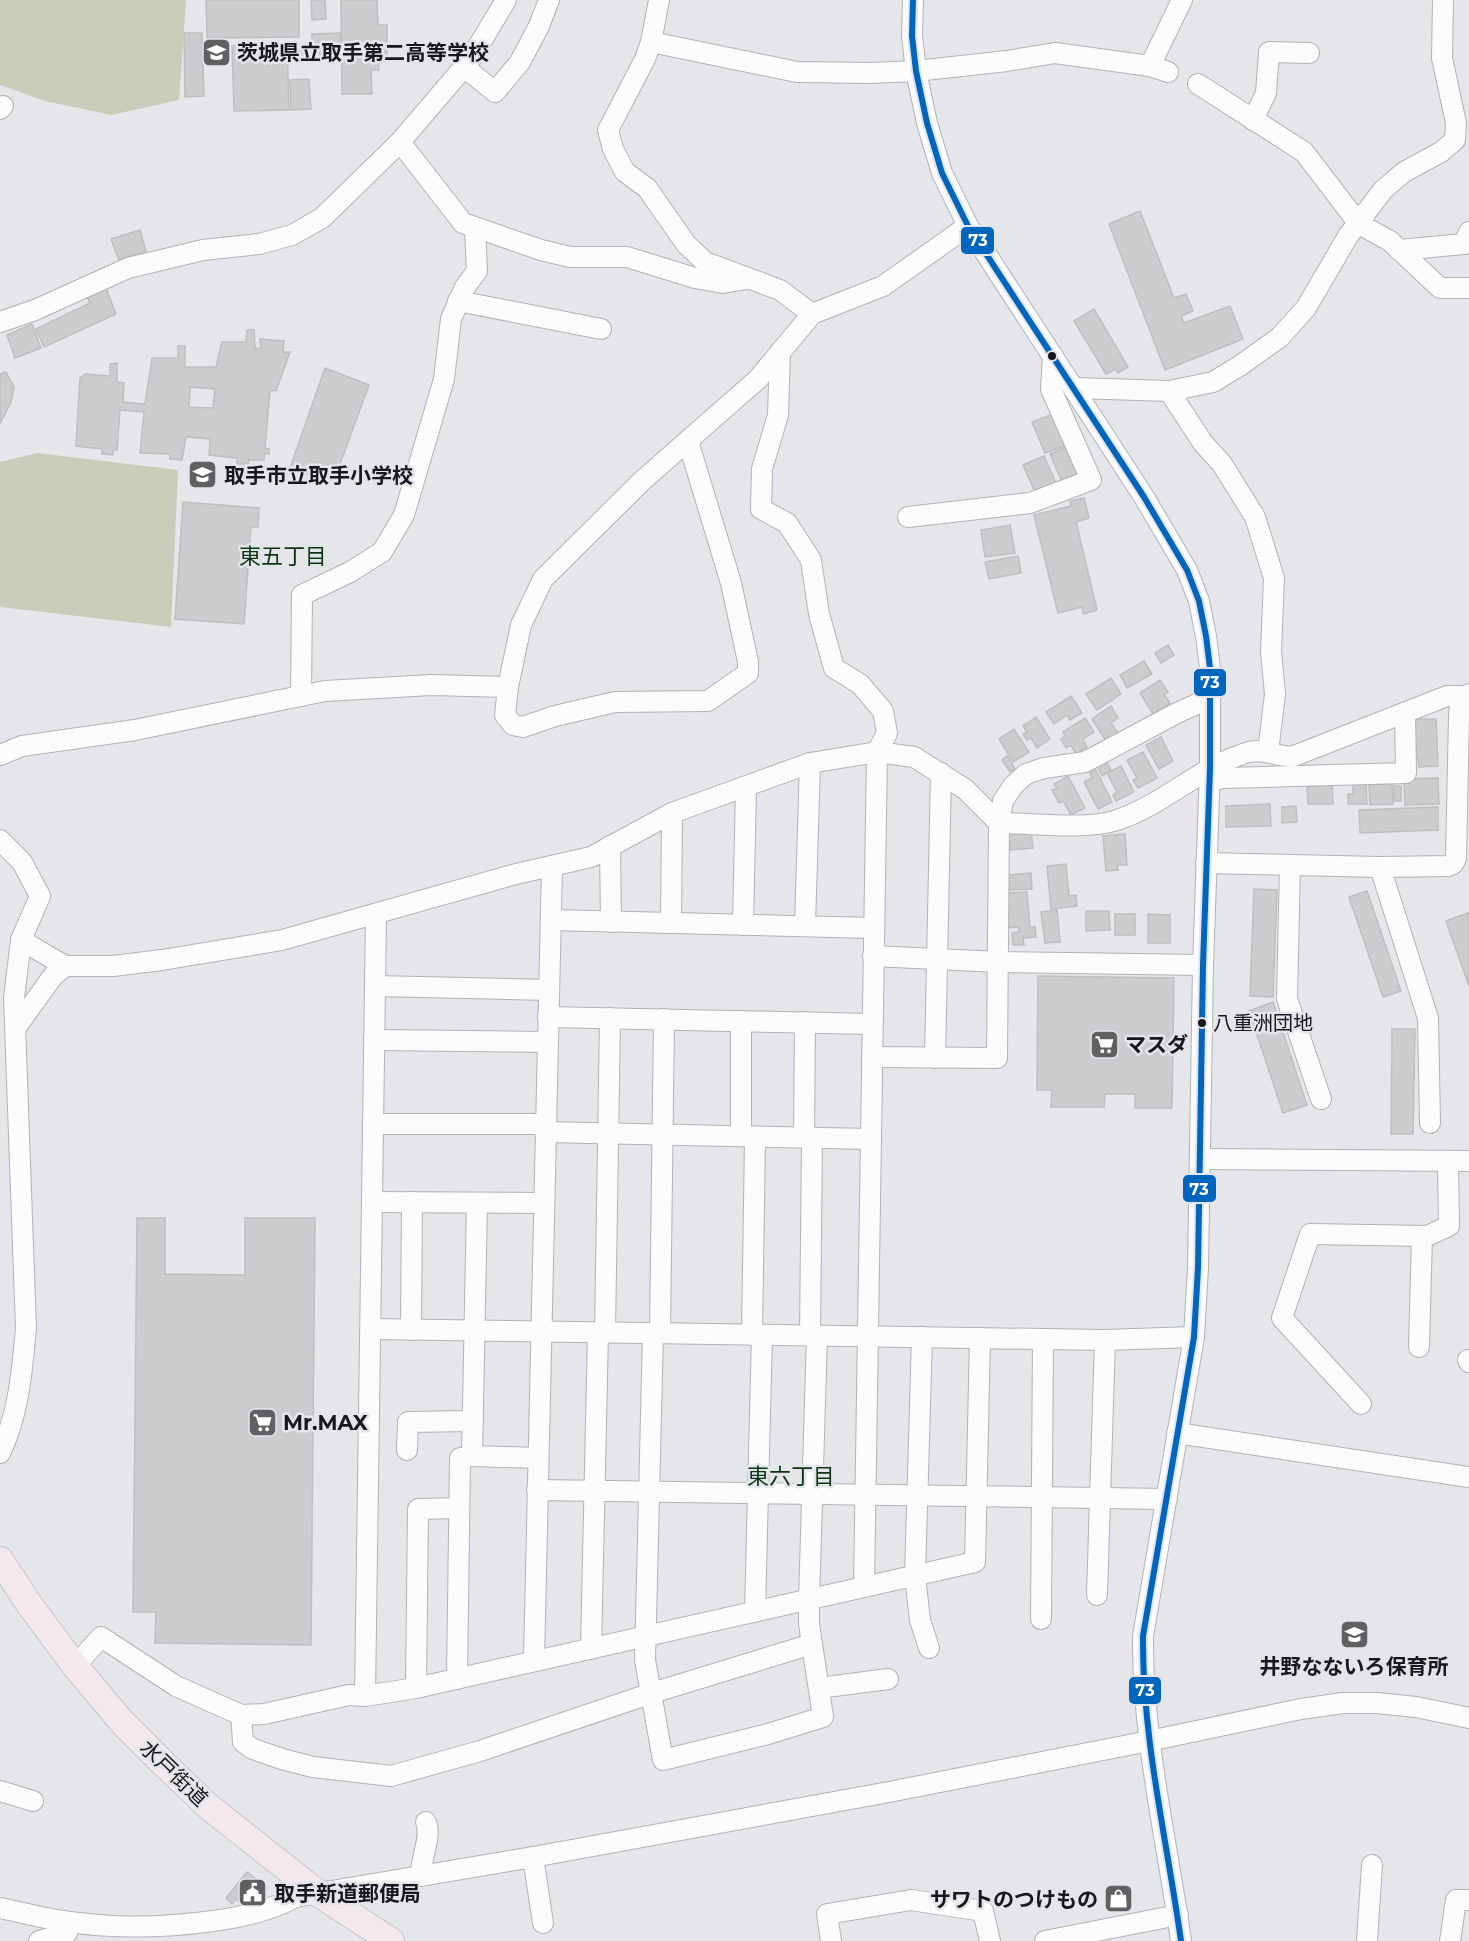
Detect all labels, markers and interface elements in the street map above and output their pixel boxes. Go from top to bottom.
school or university icon: 茨城県立取手第二高等学校 [200,36,232,68]
place label: 茨城県立取手第二高等学校 [237,40,489,65]
line badge: 73 [960,226,995,255]
text: 73 [968,231,988,250]
unlabelled marker [1046,350,1058,362]
school or university icon: 取手市立取手小学校 [187,459,219,491]
place label: 取手市立取手小学校 [224,463,413,488]
district label: 東五丁目 [239,543,327,570]
line badge: 73 [1193,668,1227,697]
text: 73 [1200,673,1220,692]
place label: 八重洲団地 [1213,1011,1313,1035]
marker: 八重洲団地 [1196,1017,1208,1029]
supermarket icon: マスダ [1088,1028,1120,1060]
place label: マスダ [1125,1032,1188,1057]
line badge: 73 [1182,1174,1217,1203]
text: 73 [1189,1180,1209,1199]
supermarket icon: Mr.MAX [246,1406,278,1438]
place label: Mr.MAX [283,1410,368,1435]
district label: 東六丁目 [747,1463,835,1490]
school or university icon: 井野なないろ保育所 [1338,1619,1370,1651]
place label: 井野なないろ保育所 [1260,1654,1449,1679]
line badge: 73 [1128,1676,1162,1705]
text: 73 [1135,1681,1155,1700]
street label: 水戸街道 [135,1735,213,1811]
public building icon: 取手新道郵便局 [237,1877,269,1909]
place label: 取手新道郵便局 [274,1881,421,1906]
shop icon: サワトのつけもの [1103,1883,1135,1915]
place label: サワトのつけもの [930,1887,1098,1912]

